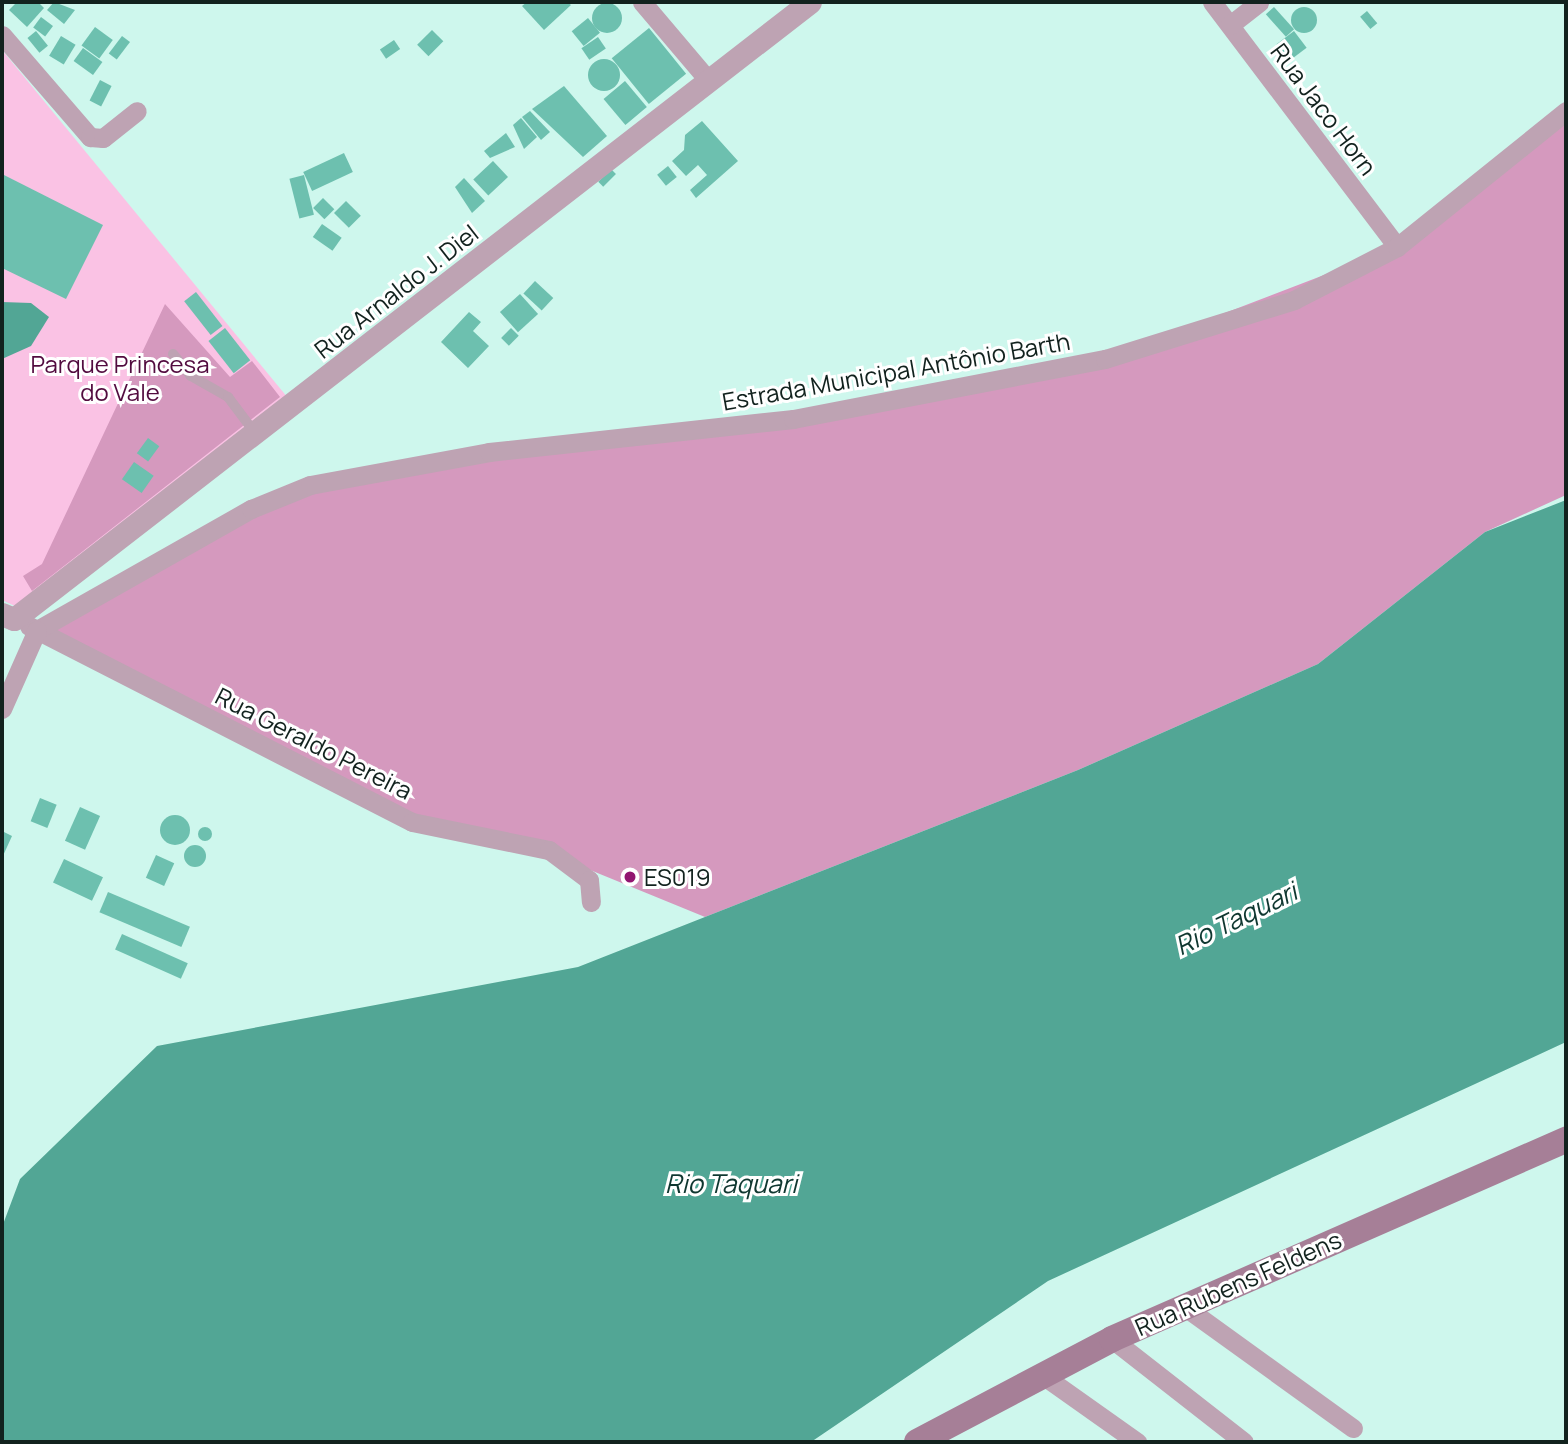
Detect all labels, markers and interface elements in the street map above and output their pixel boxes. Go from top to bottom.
street label: Rua Jaco Horn [1265,37,1383,181]
street label: Rua Arnaldo J. Diel [308,218,484,364]
street label: Estrada Municipal Antônio Barth [720,326,1072,416]
park label: Parque Princesa do Vale [30,350,210,406]
street label: Rua Geraldo Pereira [211,681,417,805]
place label: ES019 [644,863,711,891]
marker: ES019 [622,869,638,885]
water label: Rio Taquari [1170,876,1302,962]
water label: Rio Taquari [665,1168,797,1200]
street label: Rua Rubens Feldens [1130,1225,1346,1341]

